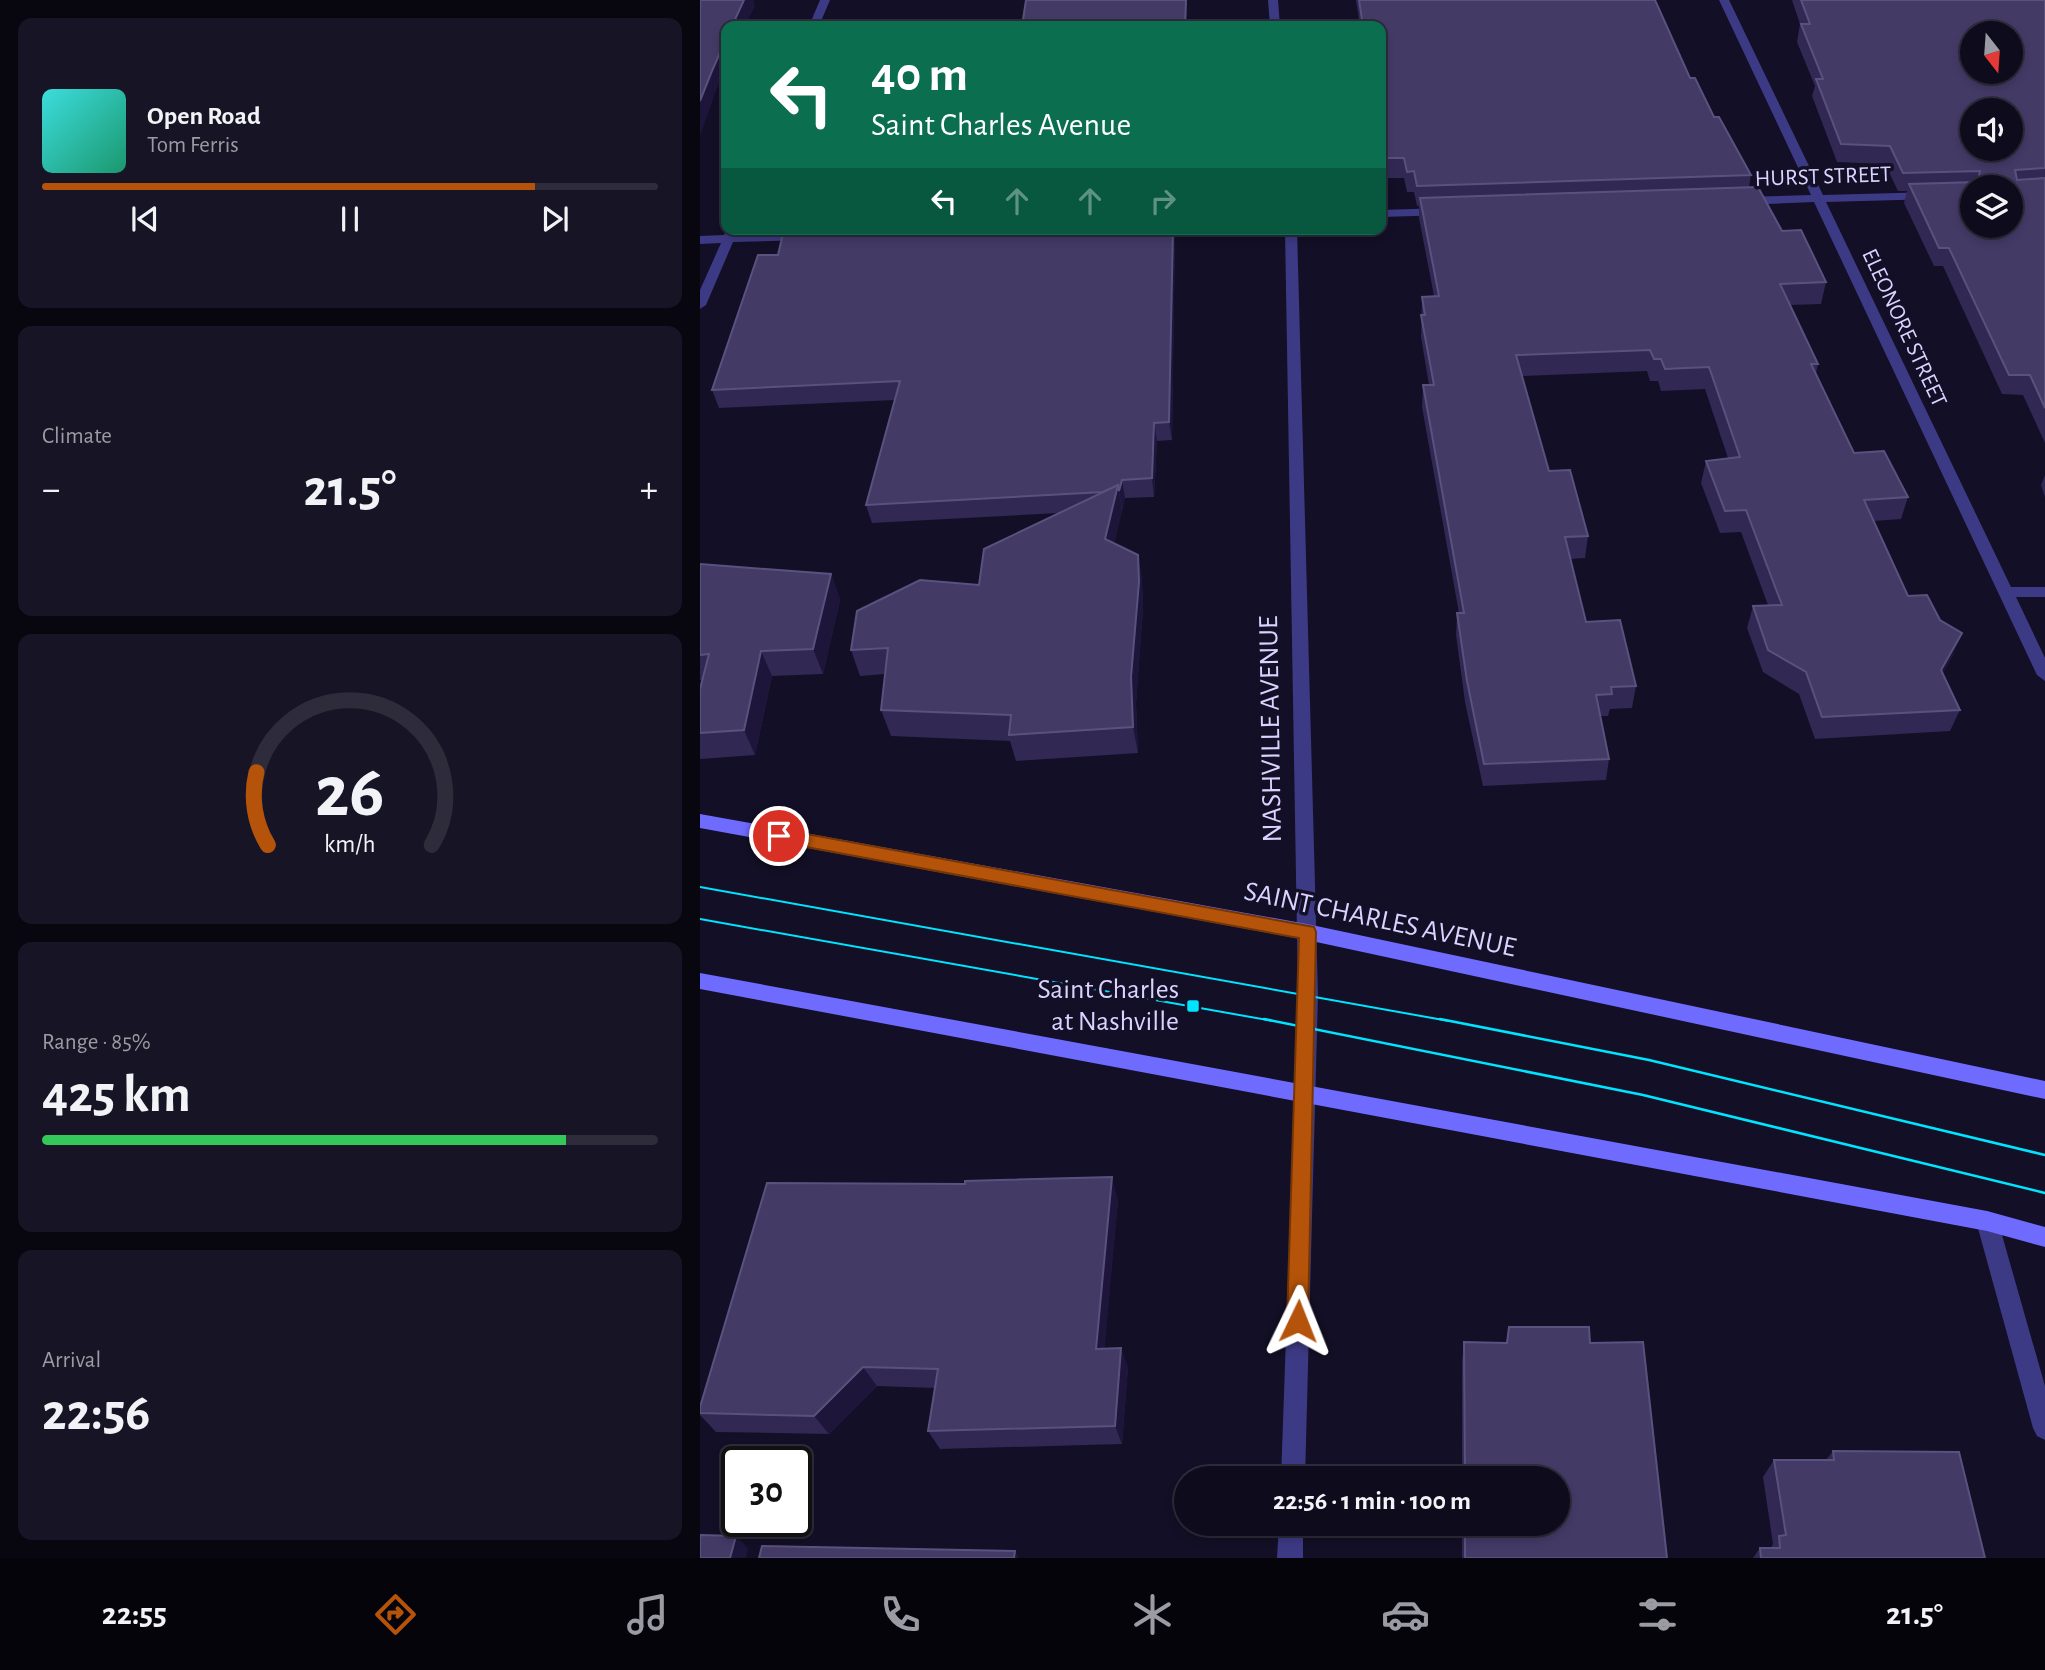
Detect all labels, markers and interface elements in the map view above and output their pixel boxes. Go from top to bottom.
north arrow [1960,21,2023,84]
map controls [1960,21,2023,238]
icon: left [756,49,847,140]
text: 40 m [871,51,968,100]
button: sound [1960,98,2023,161]
text: Open Road [147,103,261,129]
text: Saint Charles Avenue [871,109,1131,141]
text: Tom Ferris [147,134,239,157]
street label: HURST STREET [1754,163,1892,191]
button: layers [1960,175,2023,238]
icon: left [925,182,963,220]
icon: ahead [998,182,1036,220]
icon: ahead [1071,182,1109,220]
icon: right [1144,182,1182,220]
icon: previous [126,200,164,238]
icon: pause [331,200,369,238]
icon: next [536,200,574,238]
street label: ELEONORE STREET [1857,245,1951,411]
text: Climate [42,425,112,448]
text: 21.5° [304,463,396,515]
text: − [42,471,60,509]
text: + [640,471,658,509]
street label: NASHVILLE AVENUE [1255,615,1287,843]
text: 26 [315,757,385,830]
pin [749,806,809,866]
icon: arrive [760,817,798,855]
text: km/h [324,832,376,857]
street label: SAINT CHARLES AVENUE [1241,877,1519,963]
place label: Saint Charles at Nashville [1038,976,1179,1036]
marker: Saint Charles at Nashville [1185,998,1201,1014]
text: Range · 85% [42,1031,151,1054]
text: 425 km [42,1069,191,1121]
position arrow [1261,1284,1335,1358]
text: Arrival [42,1349,101,1372]
text: 22:56 [42,1387,150,1439]
speed limit sign: 30 [721,1446,812,1537]
text: 22:56 · 1 min · 100 m [1273,1488,1471,1514]
icon: directions [371,1590,420,1639]
icon: music [623,1590,672,1639]
icon: phone [876,1590,925,1639]
icon: climate [1128,1590,1177,1639]
icon: car [1381,1590,1430,1639]
icon: filters [1633,1590,1682,1639]
text: 22:55 [102,1598,167,1630]
text: 21.5° [1886,1598,1943,1630]

